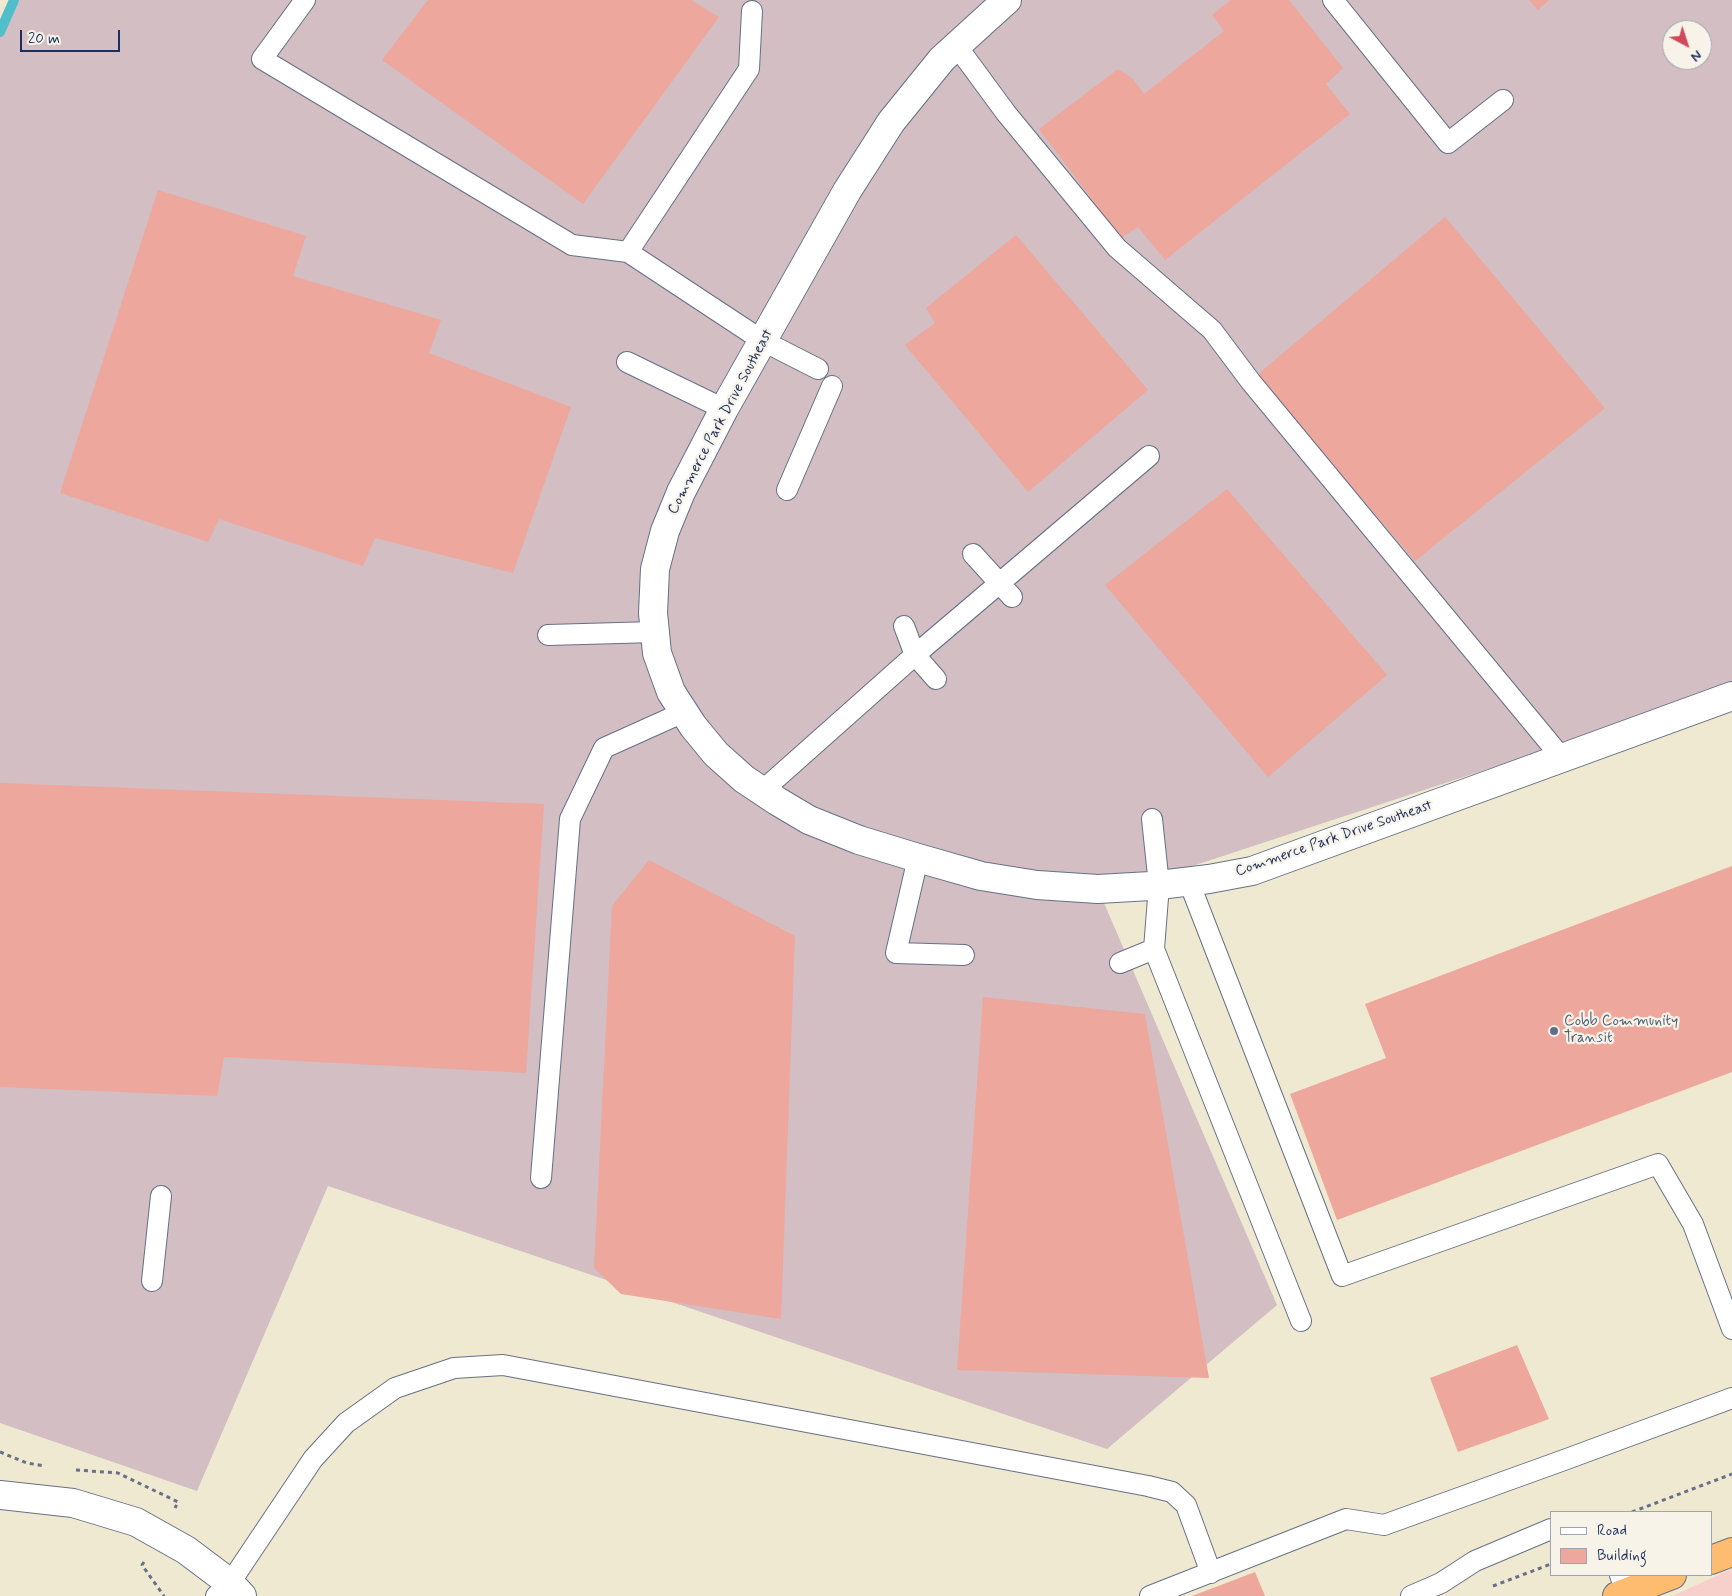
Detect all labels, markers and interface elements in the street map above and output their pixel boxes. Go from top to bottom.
scale bar [22,20,122,52]
north arrow [1662,20,1712,70]
text: 20 m [28,29,60,49]
text: N [1687,46,1705,66]
street label: Commerce Park Drive Southeast [664,326,778,518]
street label: Commerce Park Drive Southeast [1233,797,1435,881]
place label: Cobb Community Transit [1564,1013,1678,1048]
marker: Cobb Community Transit [1548,1025,1560,1037]
legend [1550,1511,1712,1576]
text: Road [1597,1521,1627,1541]
text: Building [1597,1546,1647,1566]

